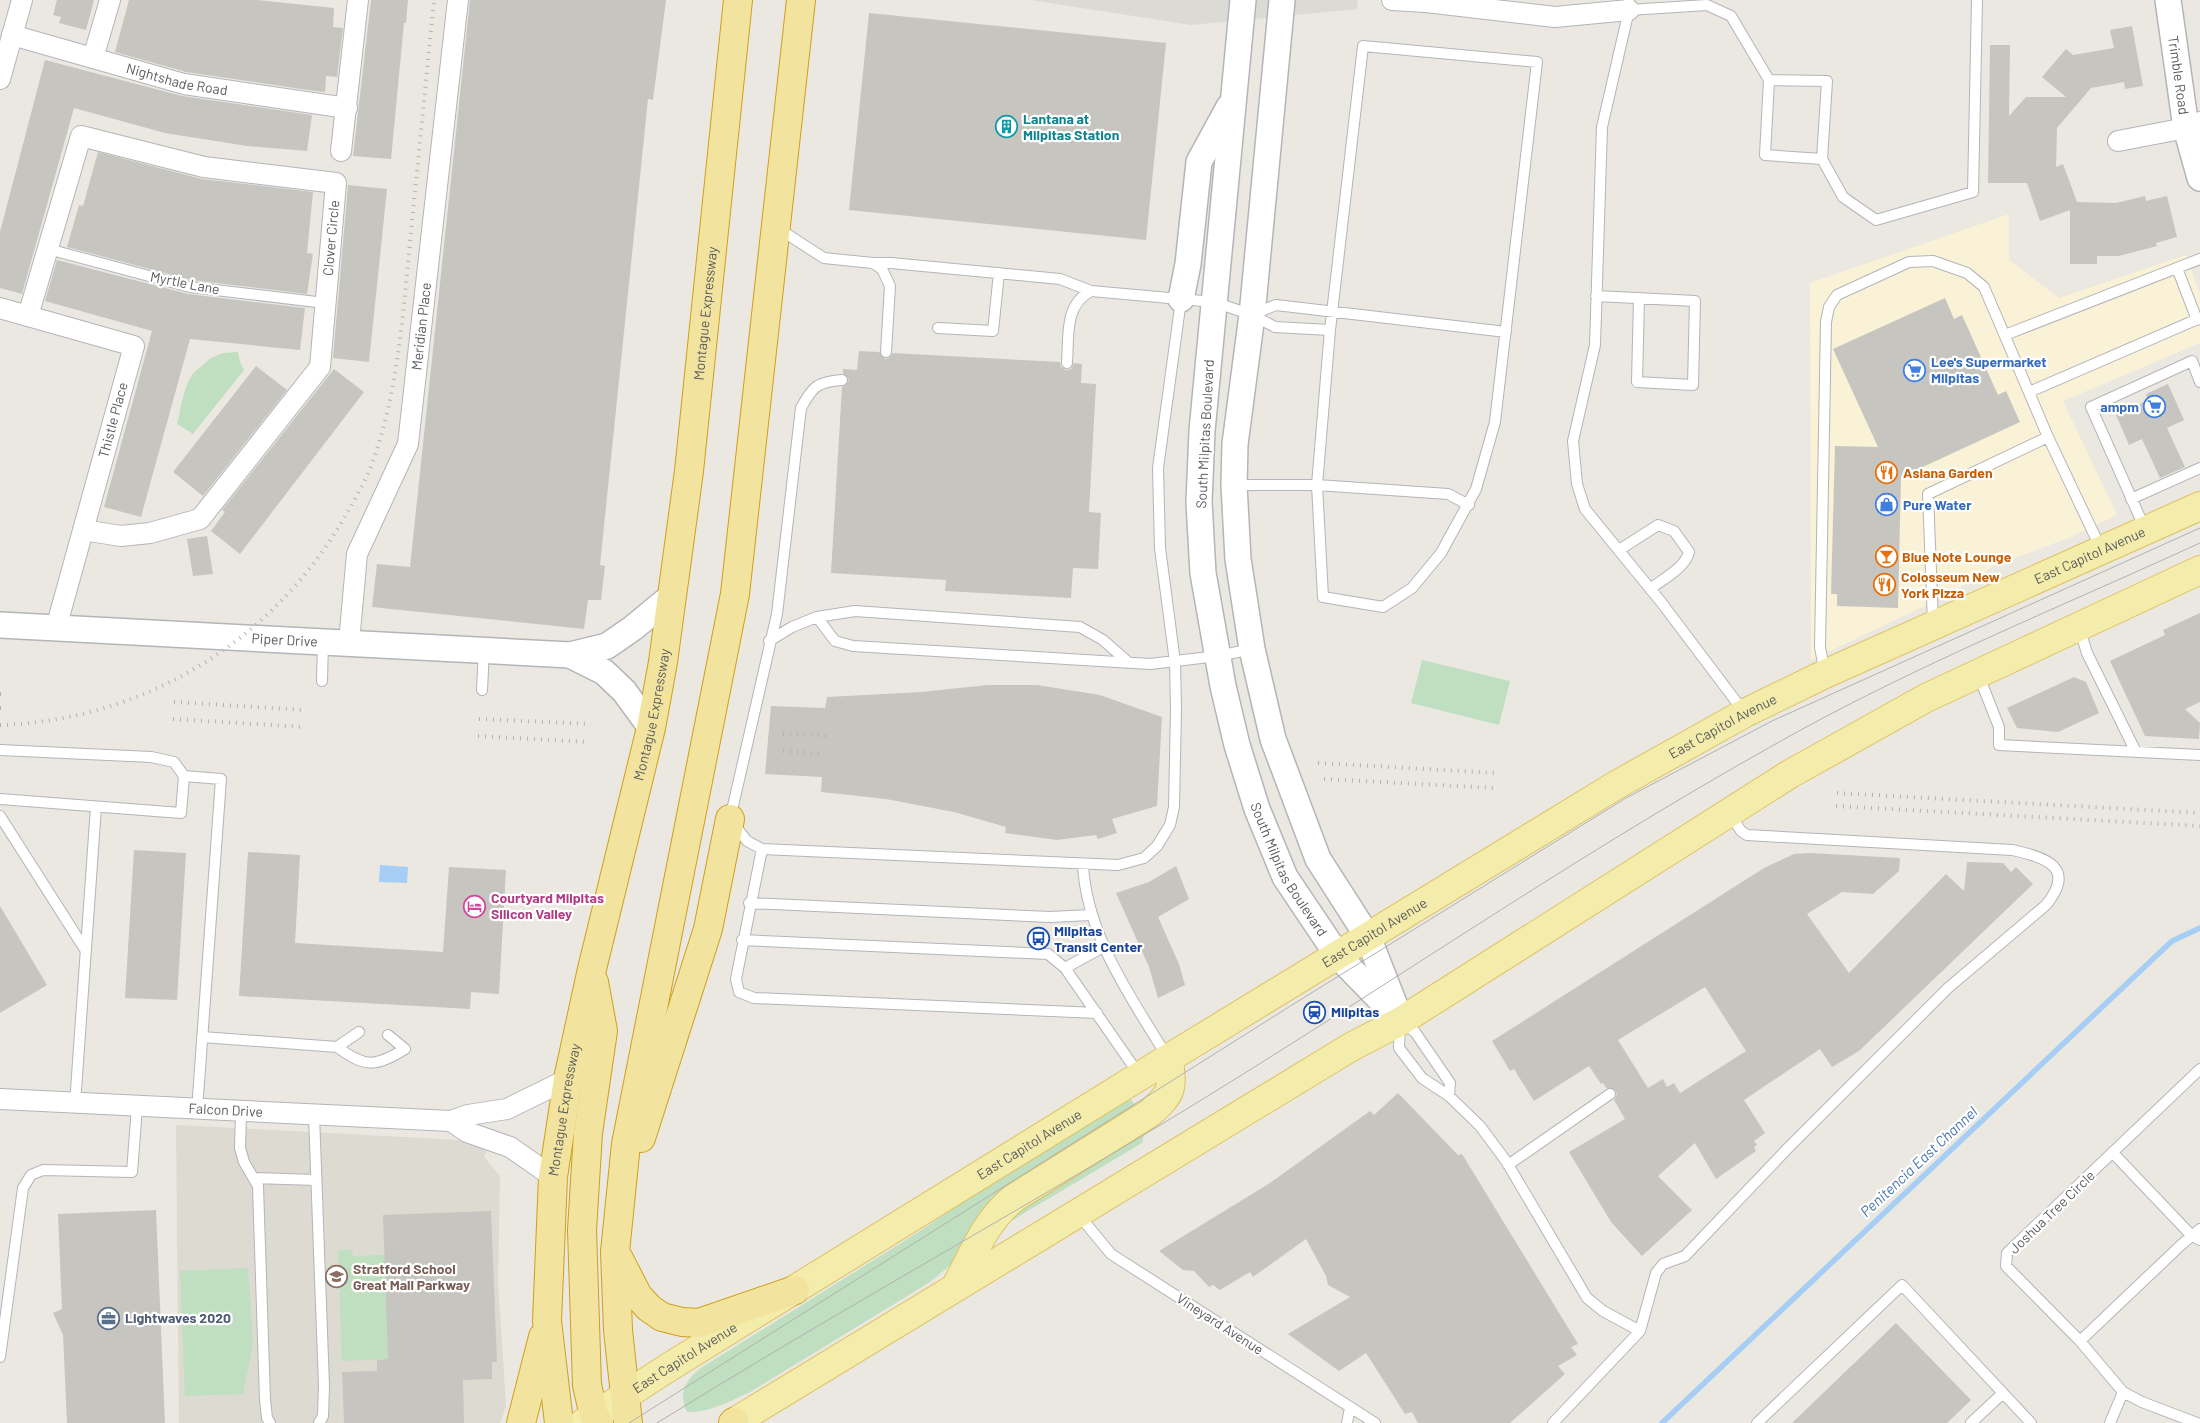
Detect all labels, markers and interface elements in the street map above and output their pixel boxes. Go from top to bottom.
street label: Trimble Road [2165,35,2193,116]
street label: Nightshade Road [124,59,229,98]
place label: Lantana at Milpitas Station [1023,110,1119,143]
building icon: Lantana at Milpitas Station [995,115,1019,139]
street label: Clover Circle [319,199,342,277]
street label: Montague Expressway [689,245,720,381]
street label: Myrtle Lane [149,267,221,298]
street label: Meridian Place [407,281,434,371]
place label: Lee's Supermarket Milpitas [1931,353,2047,386]
supermarket icon: Lee's Supermarket Milpitas [1903,358,1927,382]
street label: South Milpitas Boulevard [1192,359,1217,509]
street label: Thistle Place [94,380,131,460]
supermarket icon: ampm [2143,395,2167,419]
place label: ampm [2100,398,2139,415]
restaurant icon: Asiana Garden [1875,461,1899,485]
place label: Asiana Garden [1903,464,1993,481]
shop icon: Pure Water [1875,493,1899,517]
place label: Pure Water [1903,496,1972,513]
street label: East Capitol Avenue [2031,523,2148,587]
bar icon: Blue Note Lounge [1874,545,1898,569]
place label: Blue Note Lounge [1902,548,2012,565]
place label: Colosseum New York Pizza [1901,568,2000,601]
restaurant icon: Colosseum New York Pizza [1873,573,1897,597]
street label: Piper Drive [251,629,318,650]
street label: Montague Expressway [629,647,673,782]
street label: East Capitol Avenue [1666,690,1779,762]
street label: South Milpitas Boulevard [1247,800,1331,939]
place label: Courtyard Milpitas Silicon Valley [491,889,604,922]
hotel icon: Courtyard Milpitas Silicon Valley [463,894,487,918]
street label: East Capitol Avenue [1318,894,1430,971]
place label: Milpitas Transit Center [1054,922,1143,955]
bus stop icon: Milpitas Transit Center [1026,927,1050,951]
station icon: Milpitas [1303,1000,1327,1024]
place label: Milpitas [1331,1003,1379,1020]
street label: Montague Expressway [544,1041,584,1177]
street label: Falcon Drive [188,1099,263,1120]
water label: Penitencia East Channel [1856,1102,1981,1220]
street label: East Capitol Avenue [973,1105,1085,1183]
street label: Joshua Tree Circle [2005,1166,2098,1257]
place label: Stratford School Great Mall Parkway [353,1260,470,1293]
school or university icon: Stratford School Great Mall Parkway [325,1265,349,1289]
street label: Vineyard Avenue [1174,1289,1267,1358]
office icon: Lightwaves 2020 [97,1306,121,1330]
place label: Lightwaves 2020 [125,1309,231,1326]
street label: East Capitol Avenue [629,1318,740,1397]

